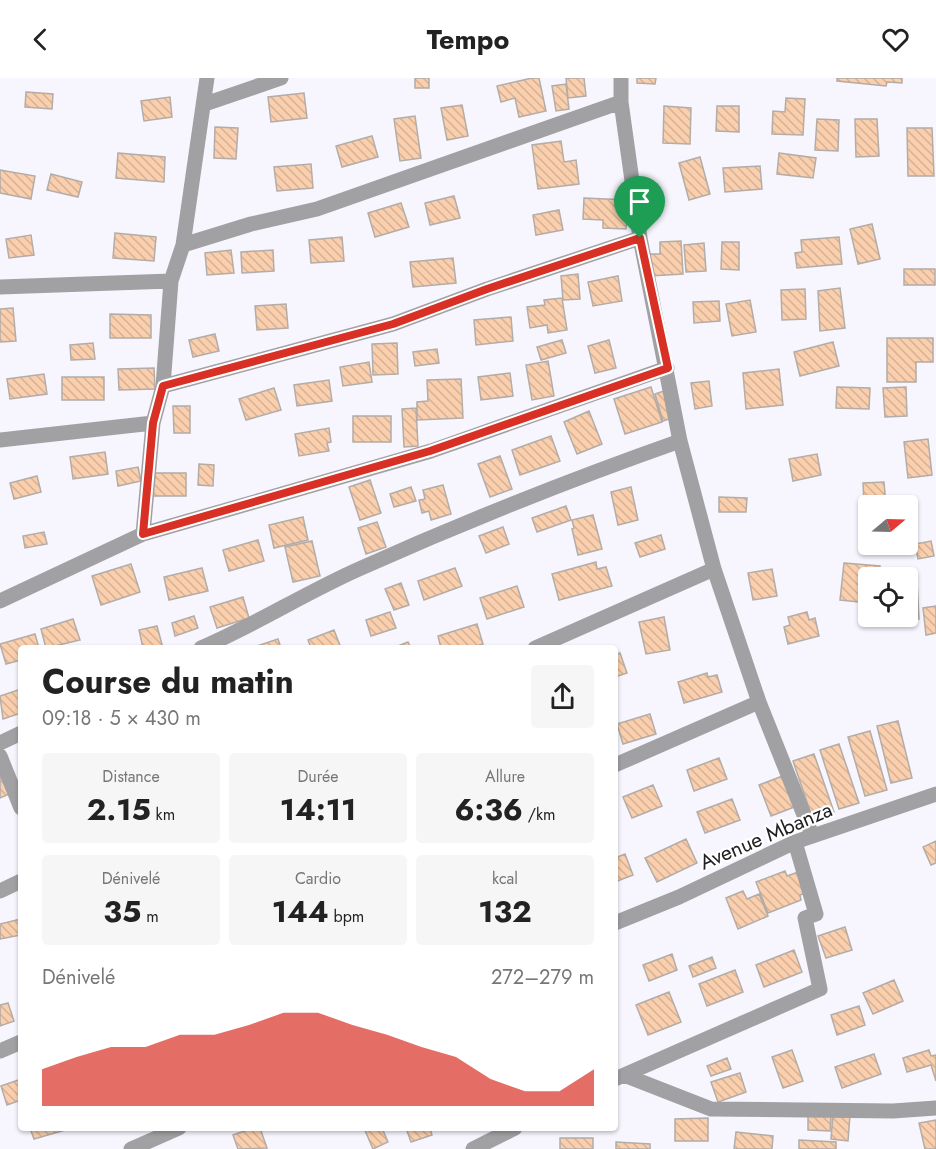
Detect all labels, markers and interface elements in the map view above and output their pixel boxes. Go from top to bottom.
text: Tempo [427,20,509,59]
icon: back [24,23,57,56]
icon: heart [879,23,912,56]
pin [614,176,665,238]
icon: arrive [623,185,656,218]
north arrow [858,495,918,555]
map controls [858,495,918,627]
button: locate [858,567,918,627]
text: Course du matin [42,658,294,705]
button: share [531,665,594,728]
text: 09:18 · 5 × 430 m [42,704,201,733]
text: Distance [102,765,160,788]
text: Durée [297,765,339,788]
text: Allure [485,765,525,788]
text: 2.15 [87,788,151,831]
text: 14:11 [280,788,356,831]
text: 6:36 [455,788,523,831]
street label: Avenue Mbanza [695,795,837,877]
text: km [151,803,175,826]
text: /km [523,803,556,826]
text: Dénivelé [102,867,160,890]
text: Cardio [295,867,341,890]
text: kcal [492,867,518,890]
text: 35 [103,890,141,933]
text: 144 [272,890,329,933]
text: 132 [478,890,532,933]
text: m [141,905,159,928]
text: bpm [329,905,364,928]
text: Dénivelé [42,963,115,992]
text: 272–279 m [491,963,594,992]

